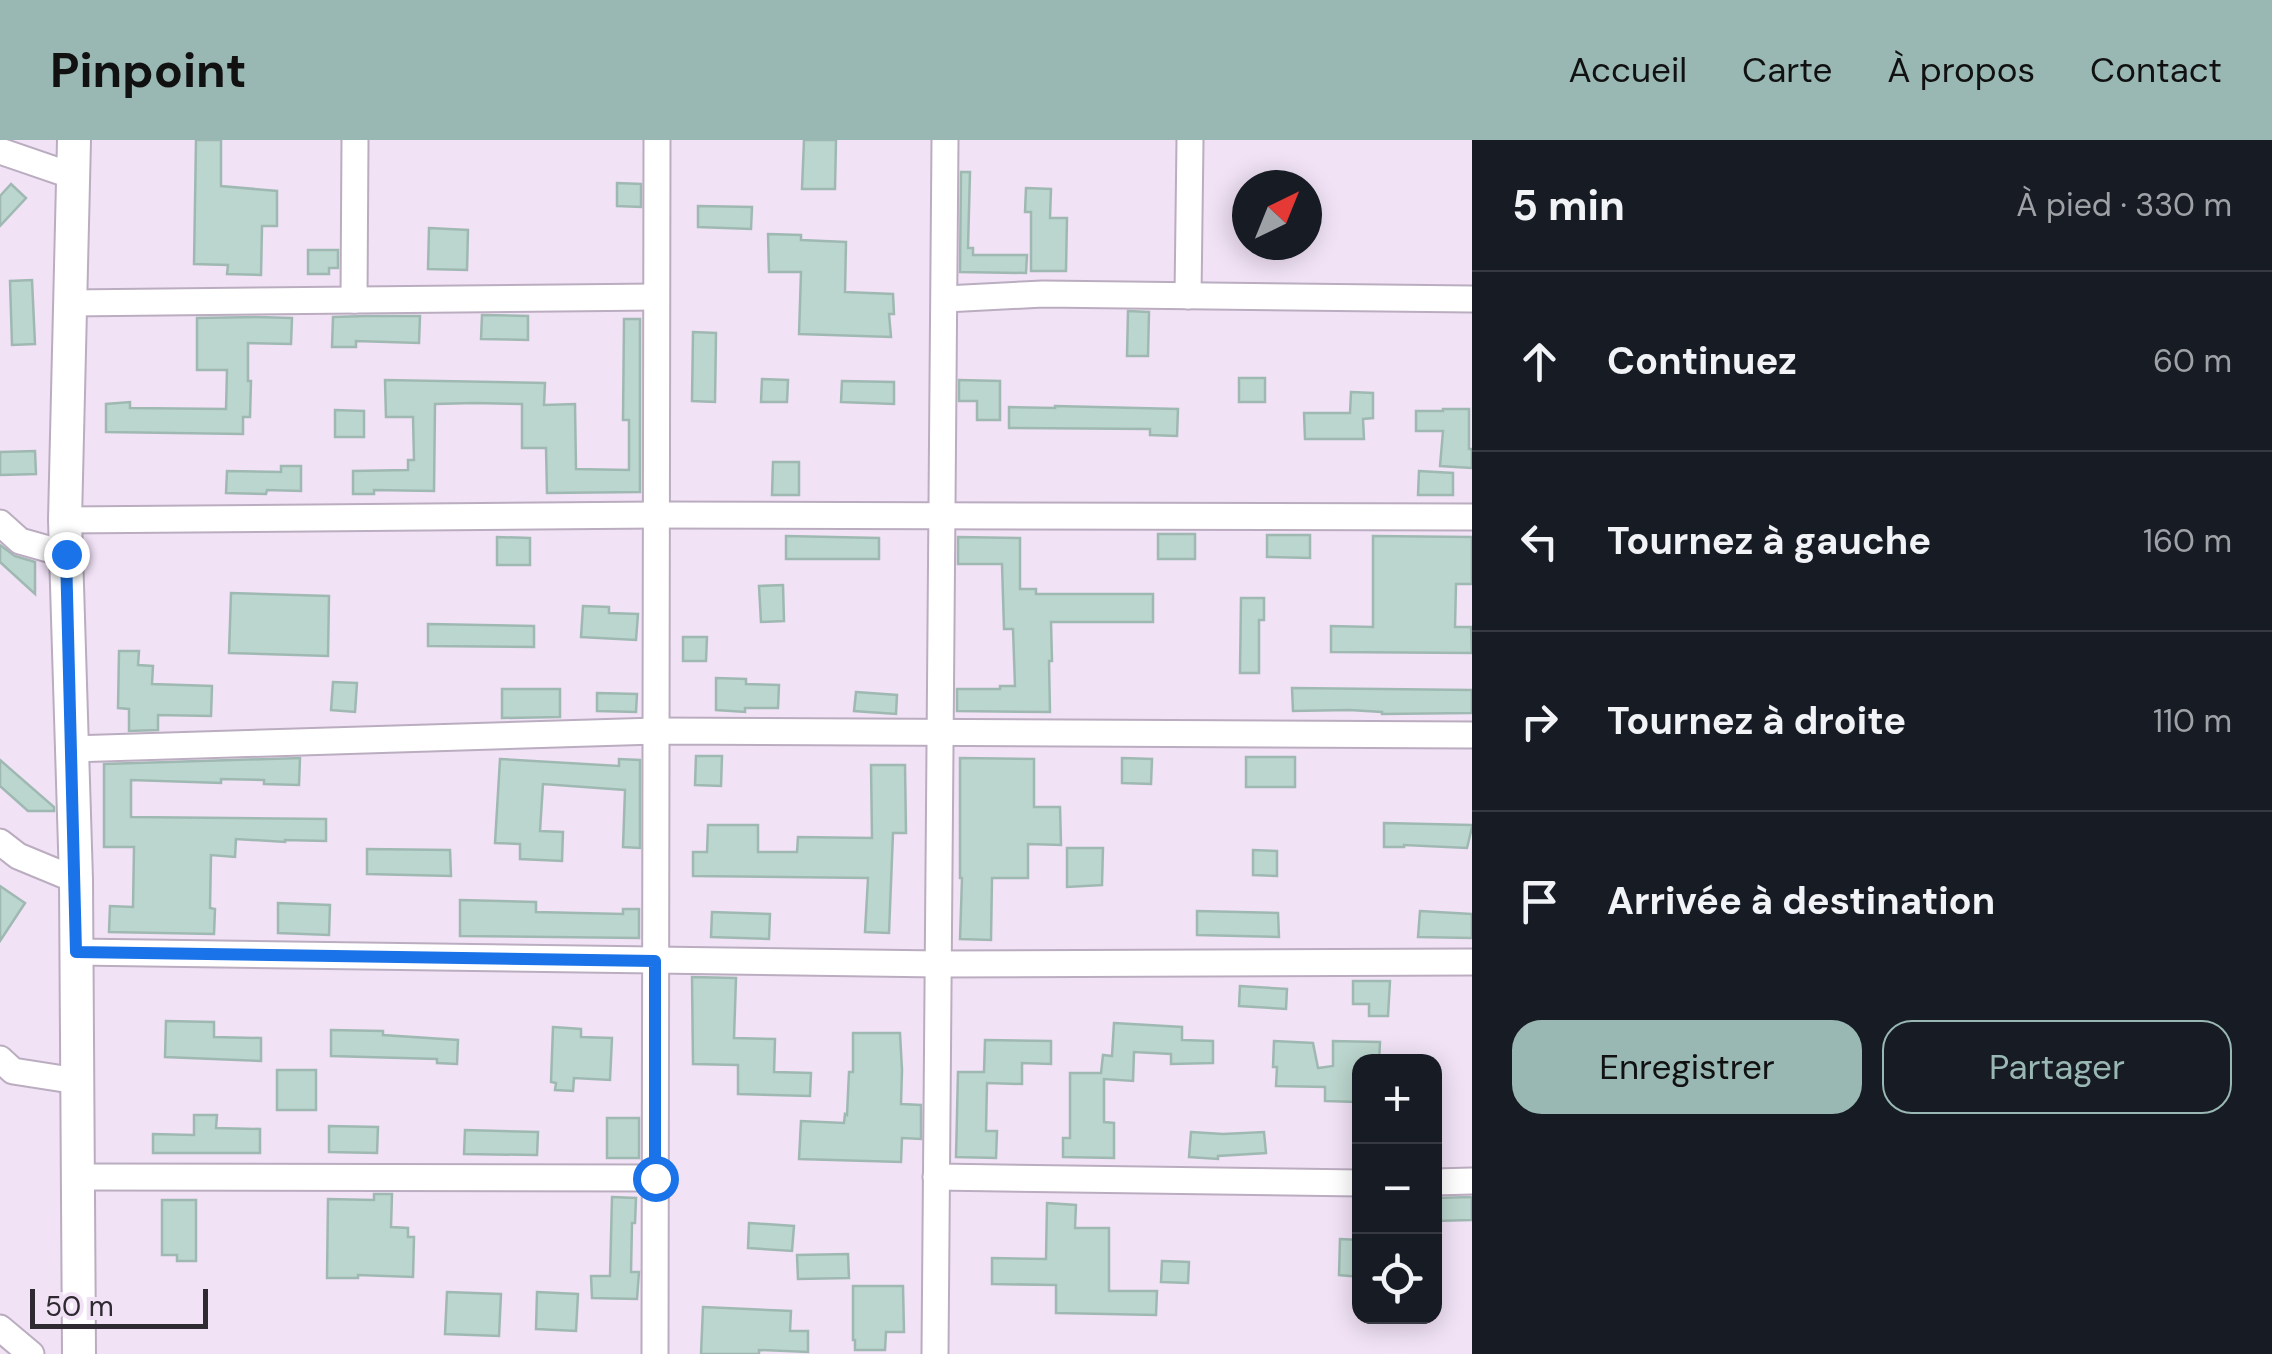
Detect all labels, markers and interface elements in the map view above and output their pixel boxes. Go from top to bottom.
text: Pinpoint [50,39,247,102]
text: Accueil [1569,47,1687,93]
text: Carte [1742,47,1832,93]
text: À propos [1887,47,2035,93]
text: Contact [2090,47,2222,93]
north arrow [1232,170,1322,260]
text: 5 min [1512,178,1625,233]
text: À pied · 330 m [2016,184,2232,226]
icon: ahead [1512,334,1567,389]
text: Continuez [1607,336,1797,386]
text: 60 m [2153,340,2232,382]
icon: left [1512,514,1567,569]
text: Tournez à gauche [1607,516,1931,566]
text: 160 m [2143,520,2232,562]
route end [44,532,90,578]
icon: right [1512,694,1567,749]
text: Tournez à droite [1607,696,1906,746]
text: 110 m [2153,700,2232,742]
icon: arrive [1512,874,1567,929]
text: Arrivée à destination [1607,876,1995,926]
button: Enregistrer [1512,1020,1862,1114]
button: Partager [1882,1020,2232,1114]
map controls [1352,1054,1442,1324]
button: + [1352,1054,1442,1144]
button: − [1352,1144,1442,1234]
route start [633,1156,679,1202]
button: locate [1352,1234,1442,1324]
scale bar [30,1284,208,1328]
text: 50 m [45,1288,114,1325]

